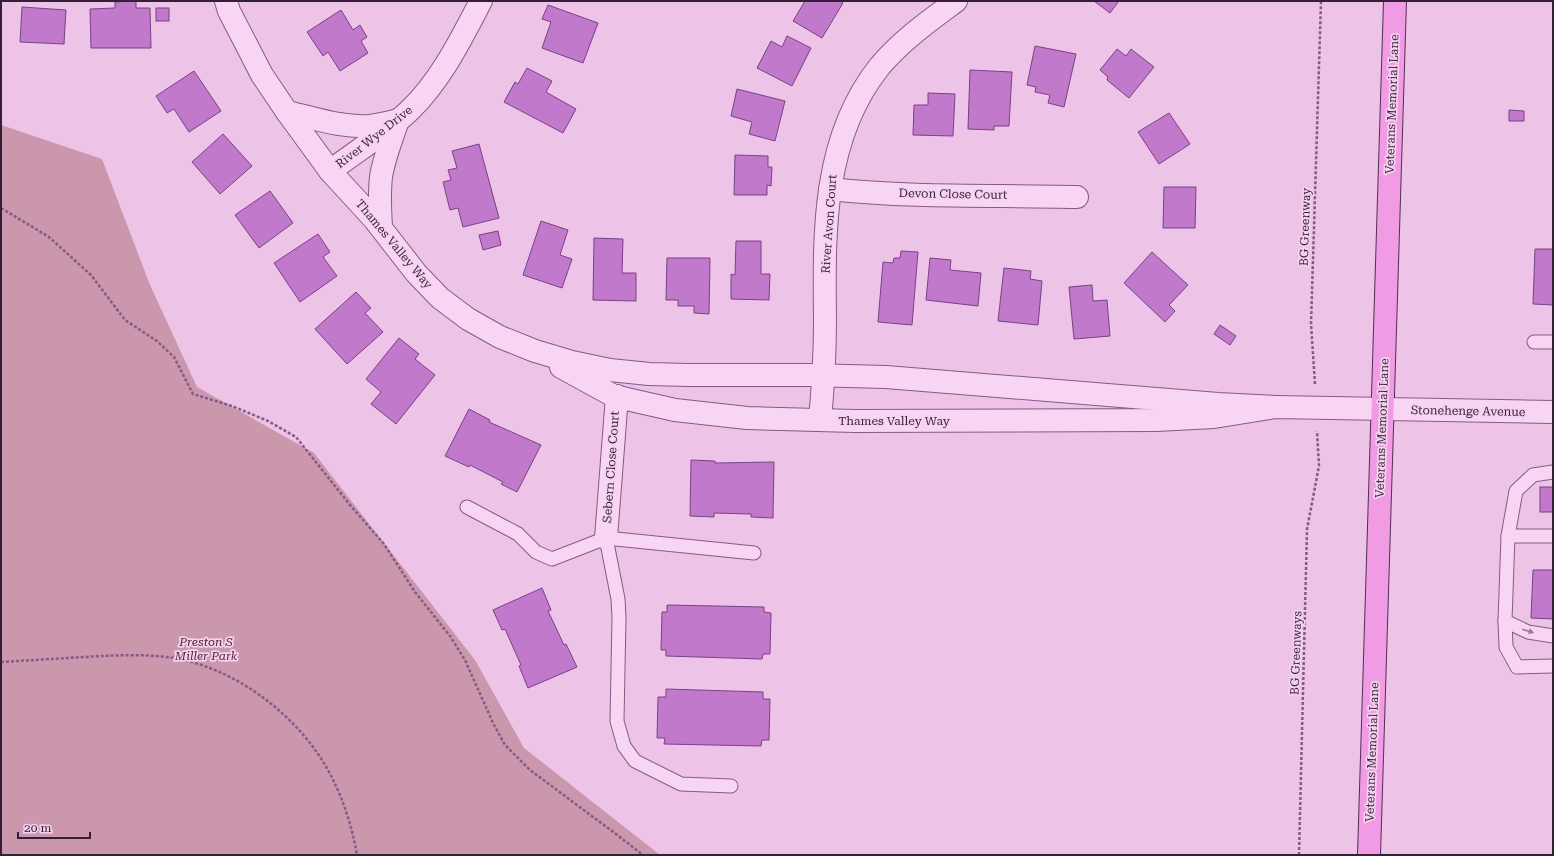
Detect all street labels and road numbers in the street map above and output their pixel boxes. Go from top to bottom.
street label: Veterans Memorial Lane [1383,34,1401,174]
street label: River Wye Drive [333,103,415,171]
street label: River Avon Court [819,173,839,274]
street label: Devon Close Court [899,186,1008,202]
street label: BG Greenway [1297,187,1313,266]
street label: Thames Valley Way [353,197,436,292]
street label: Veterans Memorial Lane [1373,358,1391,498]
street label: Stonehenge Avenue [1411,403,1526,419]
street label: Sebern Close Court [600,410,622,523]
street label: Thames Valley Way [838,414,951,428]
street label: BG Greenways [1288,610,1304,695]
street label: Veterans Memorial Lane [1363,682,1381,822]

